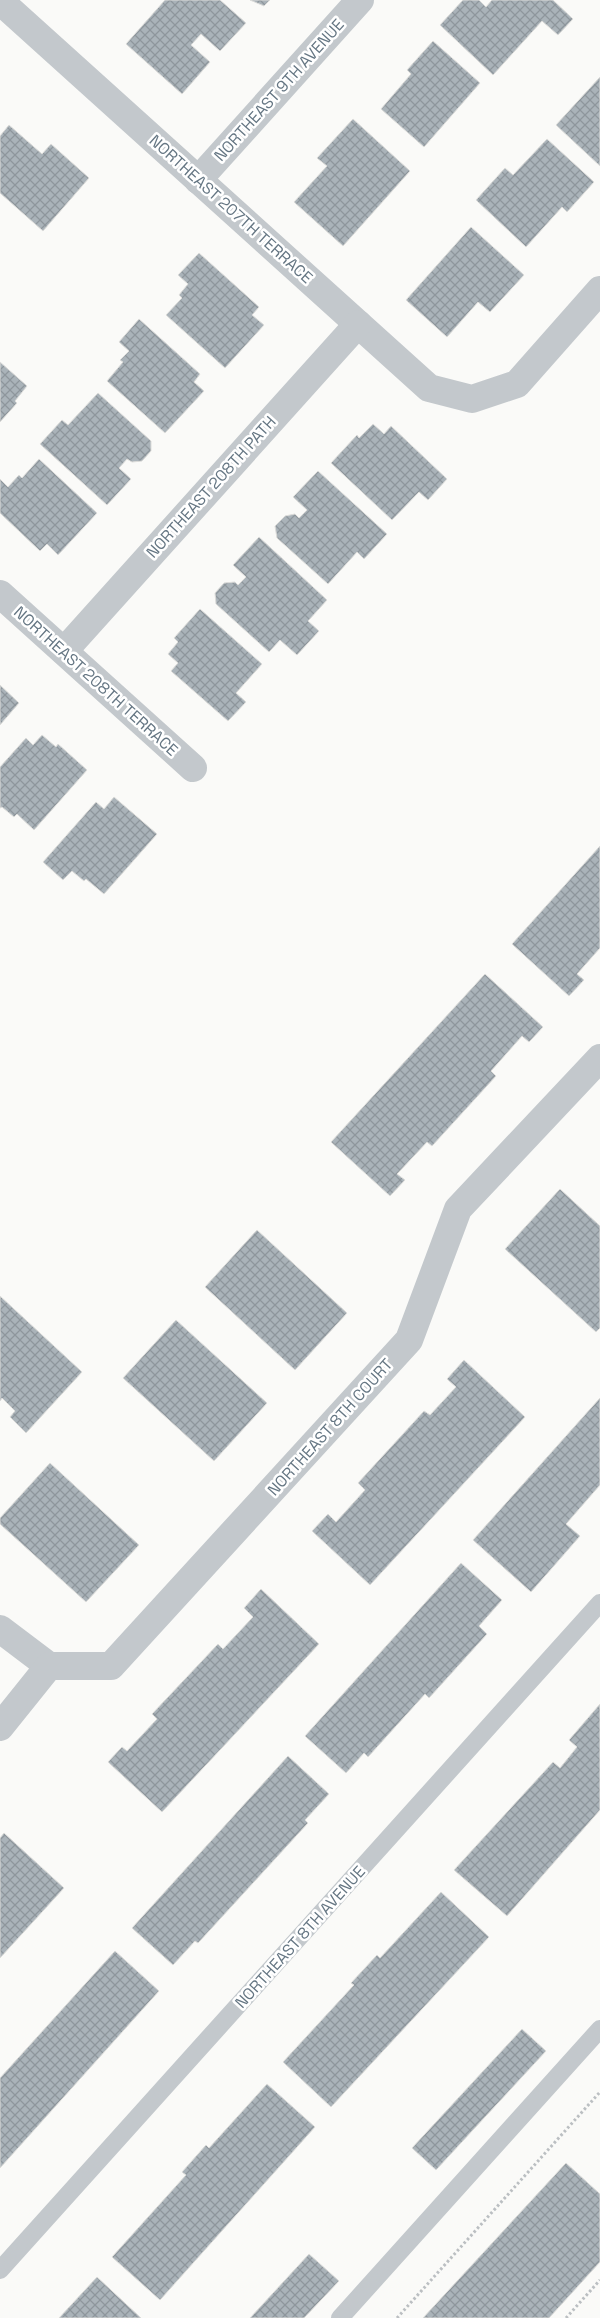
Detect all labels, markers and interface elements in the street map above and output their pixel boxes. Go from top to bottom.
street label: NORTHEAST 9TH AVENUE [209,14,349,166]
street label: NORTHEAST 207TH TERRACE [145,130,317,288]
street label: NORTHEAST 208TH PATH [142,412,280,562]
street label: NORTHEAST 208TH TERRACE [9,602,183,760]
street label: NORTHEAST 8TH COURT [263,1354,397,1500]
street label: NORTHEAST 8TH AVENUE [230,1861,370,2013]

